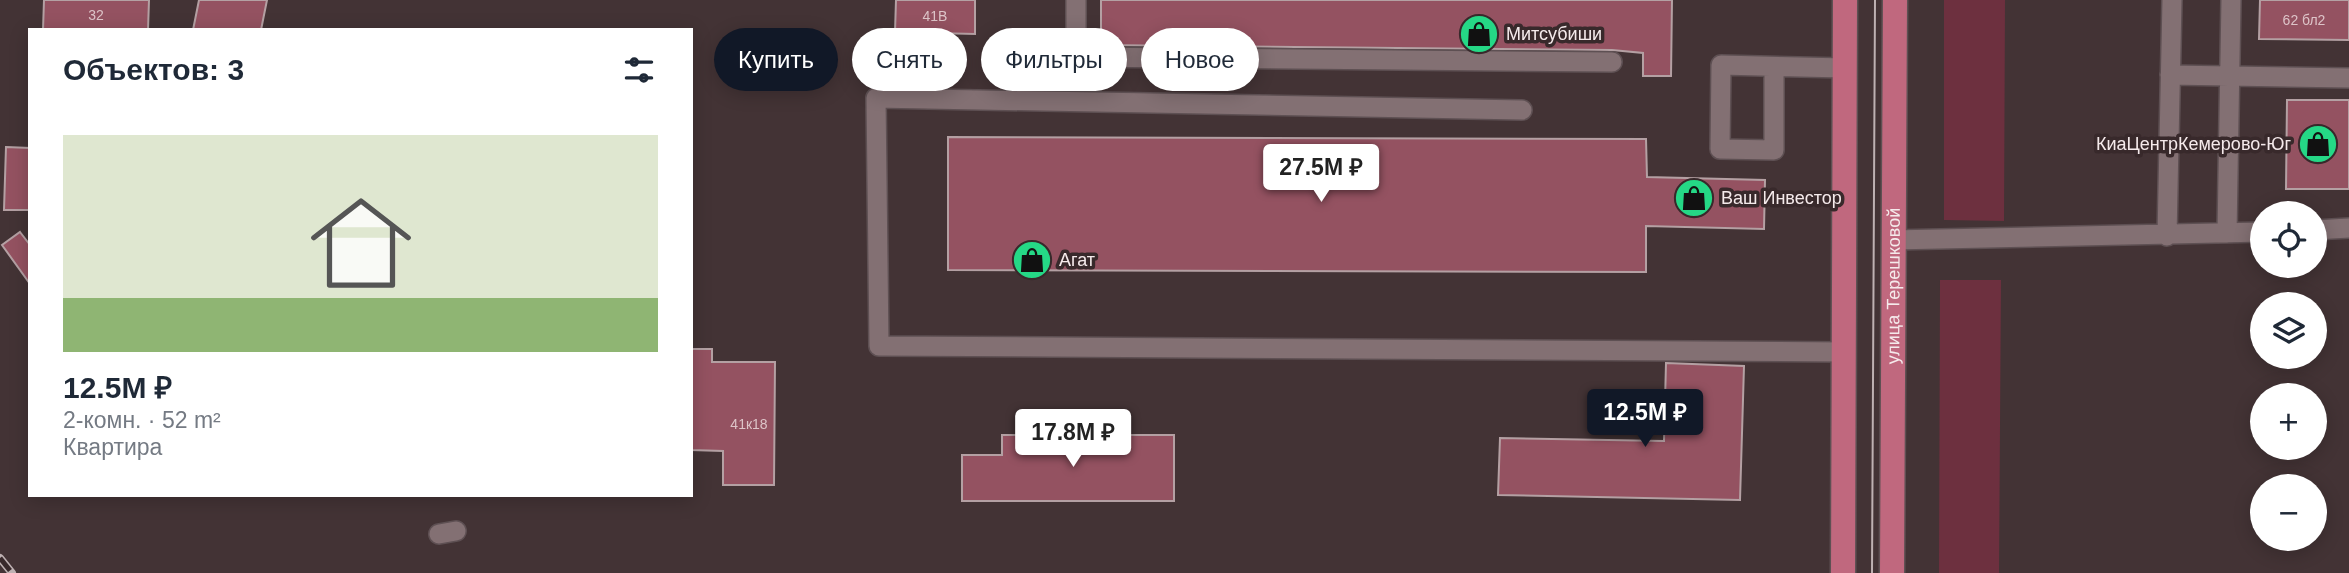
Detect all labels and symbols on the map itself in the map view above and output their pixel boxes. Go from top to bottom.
house number: 32 [88,7,104,23]
house number: 41В [923,8,947,24]
house number: 62 бл2 [2283,12,2326,28]
shop icon: Митсубиши [1458,13,1500,55]
place label: Митсубиши [1506,24,1602,44]
shop icon: КиаЦентрКемерово-Юг [2297,123,2339,165]
place label: КиаЦентрКемерово-Юг [2096,134,2291,154]
pin: 27.5M ₽ [1256,144,1386,204]
shop icon: Ваш Инвестор [1673,177,1715,219]
place label: Ваш Инвестор [1721,188,1842,208]
street label: улица Терешковой [1883,208,1904,364]
shop icon: Агат [1011,239,1053,281]
place label: Агат [1059,250,1095,270]
pin: 12.5M ₽ [1580,390,1710,449]
pin: 17.8M ₽ [1008,410,1138,469]
house number: 41к18 [730,416,768,432]

